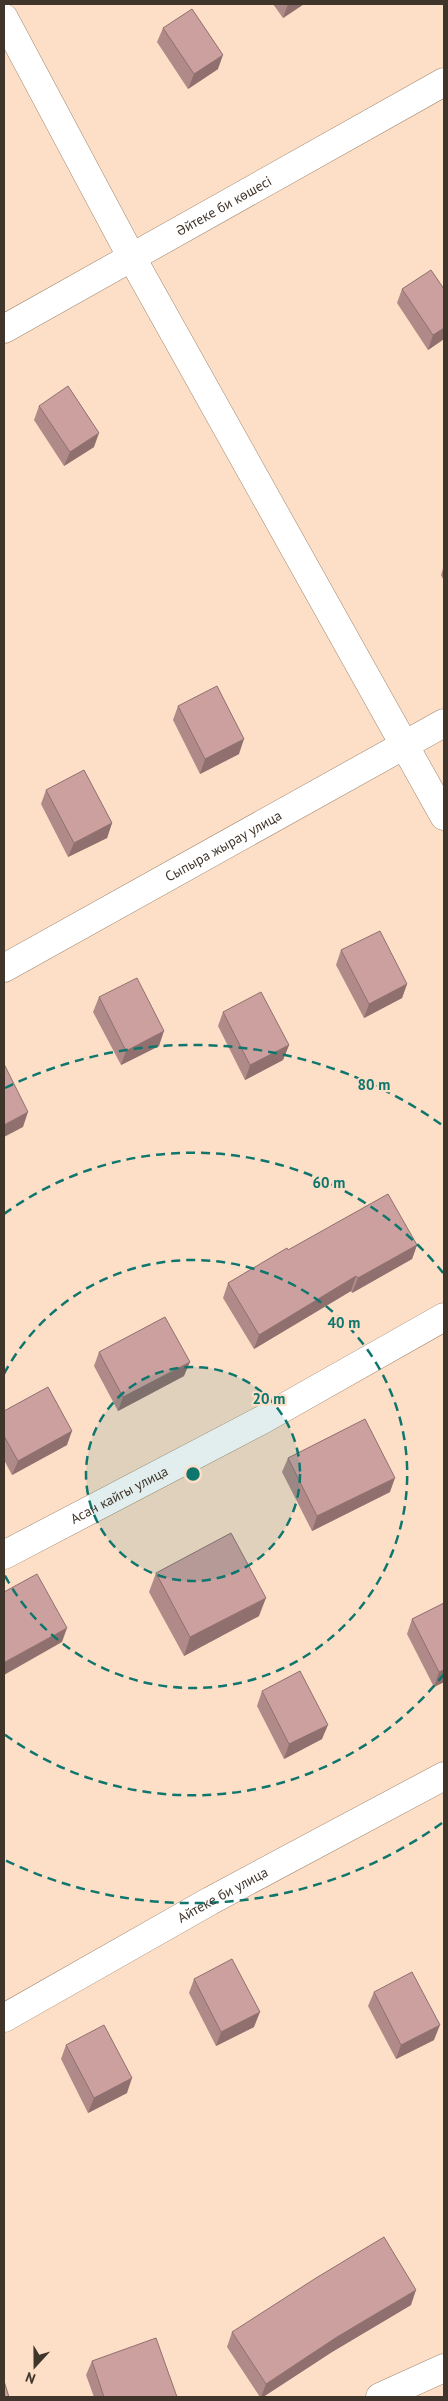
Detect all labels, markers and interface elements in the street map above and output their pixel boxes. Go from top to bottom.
street label: Әйтеке би көшесі [173,172,275,240]
street label: Сыпыра жырау улица [162,806,285,886]
text: 80 m [358,1075,390,1094]
text: 60 m [313,1173,345,1192]
text: 40 m [328,1313,360,1332]
text: 20 m [253,1389,285,1408]
street label: Асан кайгы улица [67,1462,171,1528]
centre of rings [184,1465,202,1483]
street label: Айтеке би улица [174,1863,271,1927]
north arrow [10,2341,60,2391]
text: N [23,2368,38,2388]

